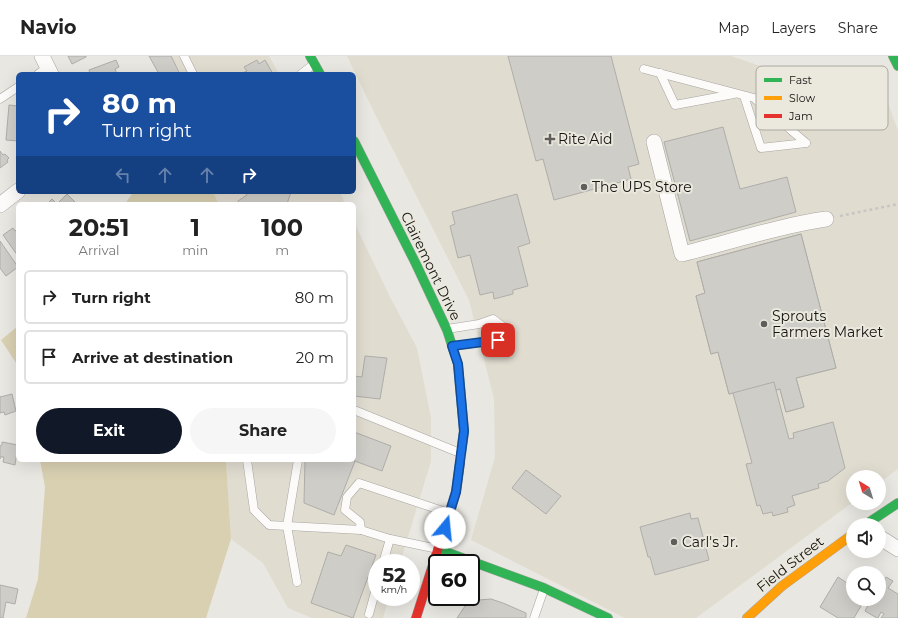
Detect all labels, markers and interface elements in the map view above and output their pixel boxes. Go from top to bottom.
text: Navio [20,16,76,39]
text: Map [718,19,749,37]
text: Layers [771,19,816,37]
text: Share [838,19,878,37]
legend [756,66,888,130]
text: Fast [789,73,813,87]
text: 80 m [102,86,177,120]
icon: right [36,88,88,140]
text: Slow [789,91,815,105]
text: Jam [788,109,813,123]
text: Turn right [102,120,192,142]
place label: Rite Aid [558,130,613,148]
marker: Rite Aid [545,134,555,144]
icon: left [112,164,134,186]
icon: ahead [154,164,176,186]
icon: ahead [196,164,218,186]
icon: right [238,164,260,186]
place label: The UPS Store [592,178,692,196]
marker: The UPS Store [579,182,589,192]
street label: Clairemont Drive [397,209,465,323]
text: 20:51 [69,213,129,242]
text: 1 [190,213,200,242]
text: 100 [261,213,303,242]
text: Arrival [79,242,120,258]
text: min [182,242,208,258]
text: m [275,242,289,258]
icon: right [38,286,60,308]
text: Turn right [72,288,151,307]
text: 80 m [295,288,334,307]
place label: Sprouts Farmers Market [772,307,883,341]
marker: Sprouts Farmers Market [759,319,769,329]
pin [481,323,515,357]
icon: arrive [487,329,509,351]
icon: arrive [38,346,60,368]
text: Arrive at destination [72,348,233,367]
text: 20 m [296,348,334,367]
button: Exit [36,408,182,454]
button: Share [190,408,336,454]
north arrow [846,470,886,510]
map controls [846,470,886,606]
position arrow [424,507,466,549]
button: sound [846,518,886,558]
street label: Field Street [753,532,827,596]
place label: Carl's Jr. [682,533,738,551]
marker: Carl's Jr. [669,537,679,547]
speed limit sign: 60 [428,554,480,606]
text: 52 [382,563,406,587]
button: search [846,566,886,606]
text: km/h [381,583,407,596]

